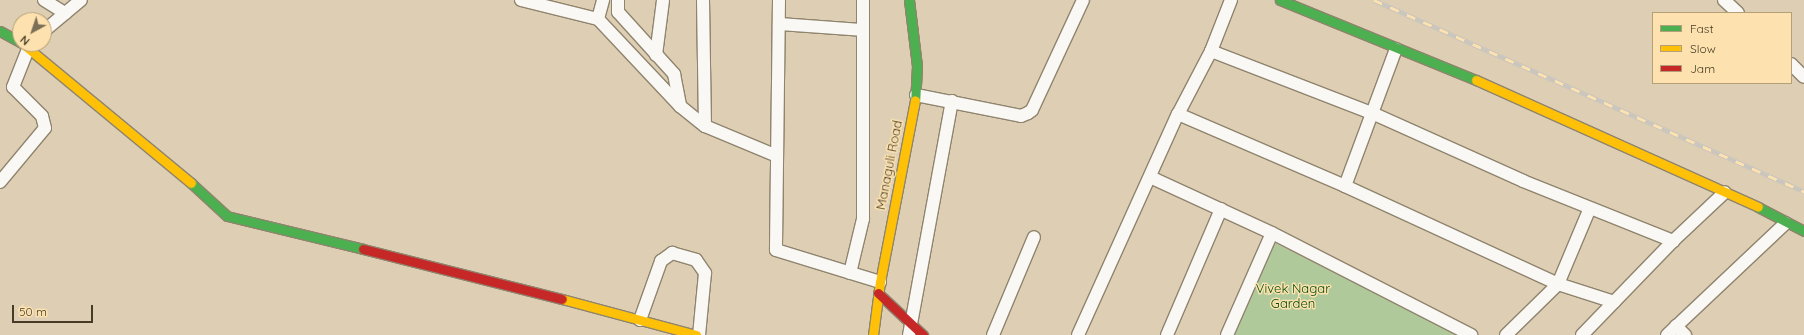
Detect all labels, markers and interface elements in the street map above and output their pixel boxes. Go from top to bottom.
north arrow [12,12,52,52]
legend [1652,12,1792,84]
text: Fast [1690,21,1714,36]
text: N [17,32,33,48]
text: Slow [1690,41,1716,56]
text: Jam [1690,61,1715,76]
street label: Managuli Road [873,119,905,211]
park label: Vivek Nagar Garden [1256,281,1330,312]
scale bar [14,297,95,323]
text: 50 m [19,304,47,319]

